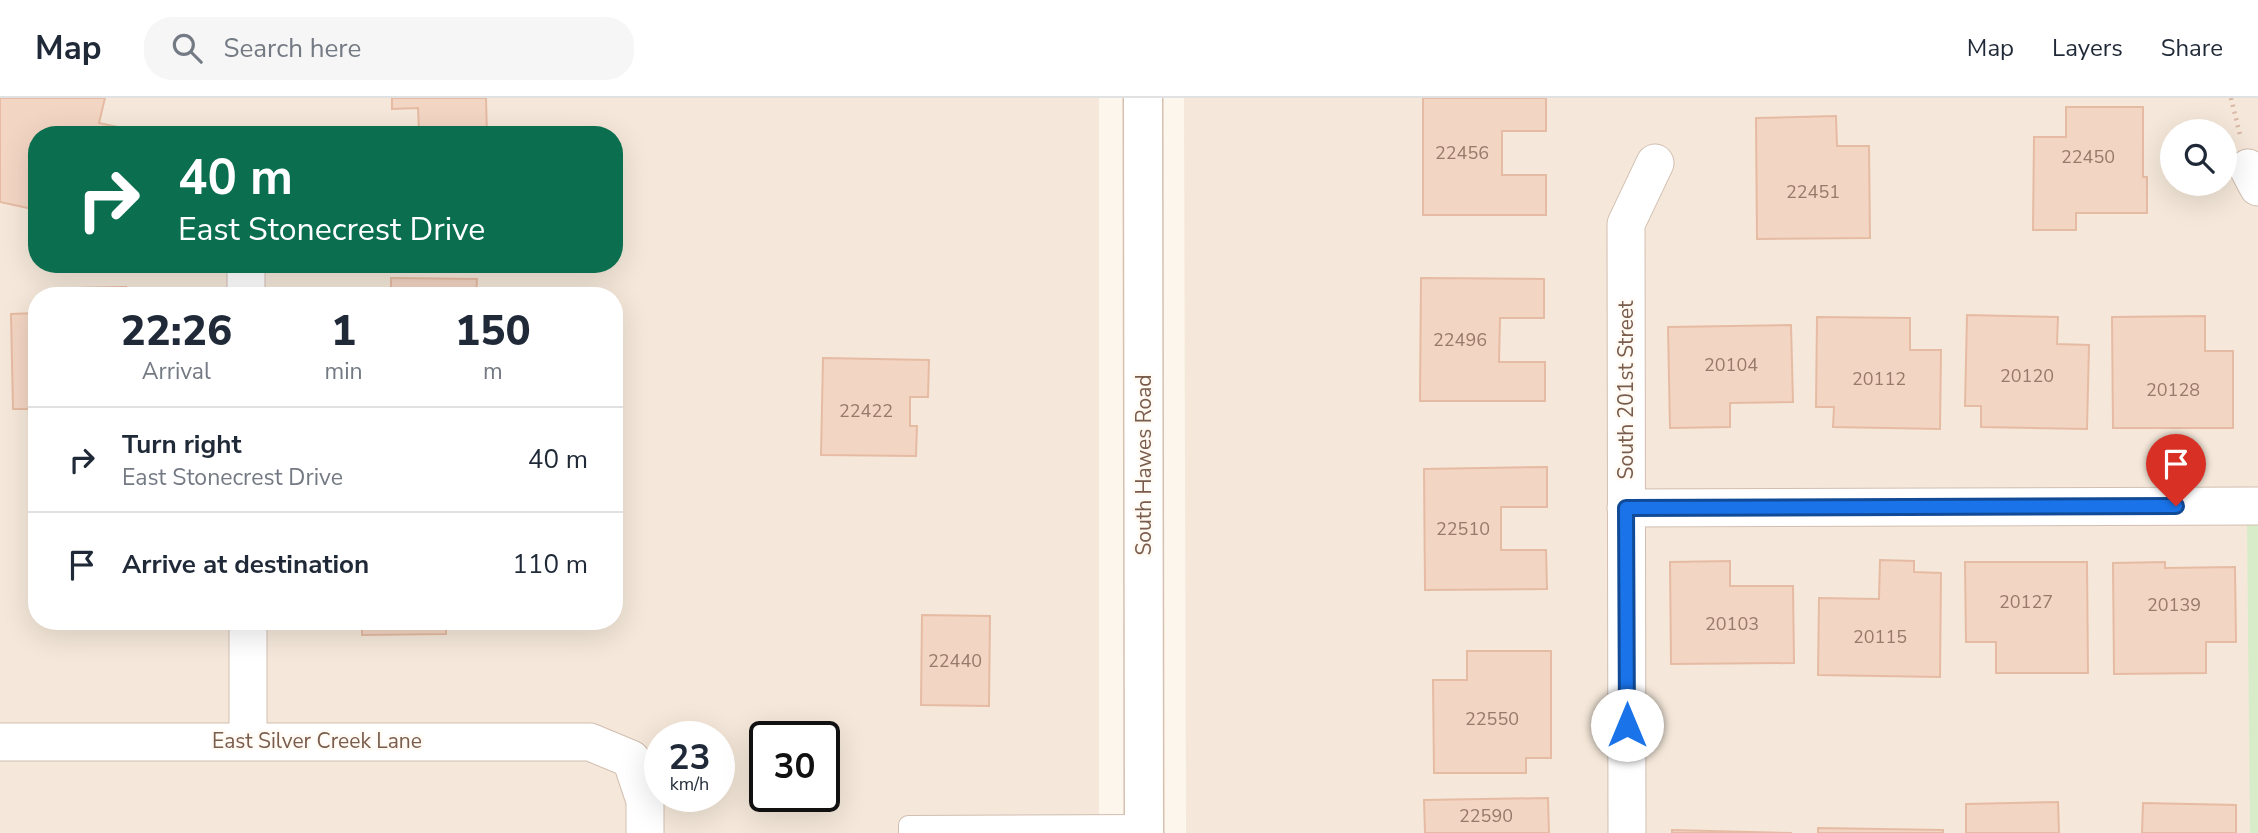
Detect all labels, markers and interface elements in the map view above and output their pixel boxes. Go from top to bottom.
search box [144,17,634,80]
text: Map [35,26,102,71]
icon: search [168,29,206,67]
text: Search here [224,31,361,66]
text: Map [1967,32,2014,64]
text: Layers [2052,32,2123,64]
text: Share [2161,32,2223,64]
map controls [2160,119,2237,196]
button: search [2160,119,2237,196]
house number: 22456 [1435,141,1489,165]
text: 40 m [178,144,293,211]
house number: 22450 [2061,145,2115,169]
icon: right [63,154,154,245]
house number: 22451 [1786,180,1840,204]
text: East Stonecrest Drive [178,208,485,251]
street label: South 201st Street [1612,300,1640,479]
text: 22:26 [120,303,232,360]
text: 1 [331,303,356,360]
text: 150 [455,303,531,360]
house number: 22496 [1433,328,1487,352]
house number: 20104 [1704,353,1758,377]
text: Arrival [142,356,211,387]
text: min [325,356,363,387]
text: m [483,356,503,387]
house number: 20120 [2000,364,2054,388]
house number: 20112 [1852,367,1906,391]
street label: South Hawes Road [1130,374,1158,556]
house number: 20128 [2146,378,2200,402]
house number: 22422 [839,399,893,423]
text: Turn right [122,427,241,462]
pin [2146,434,2206,506]
icon: right [63,441,101,479]
text: 40 m [528,442,588,477]
icon: arrive [2157,445,2195,483]
text: East Stonecrest Drive [122,462,343,493]
house number: 22510 [1436,517,1490,541]
icon: arrive [63,546,101,584]
text: Arrive at destination [122,547,369,582]
text: 110 m [512,547,588,582]
house number: 20127 [1999,590,2053,614]
house number: 20139 [2147,593,2201,617]
house number: 20103 [1705,612,1759,636]
house number: 20115 [1853,625,1907,649]
house number: 22440 [928,649,982,673]
position arrow [1590,688,1664,762]
house number: 22550 [1465,707,1519,731]
speed limit sign: 30 [749,721,840,812]
street label: East Silver Creek Lane [212,727,422,755]
text: 23 [668,734,711,781]
text: km/h [670,772,709,796]
house number: 22590 [1459,804,1513,828]

